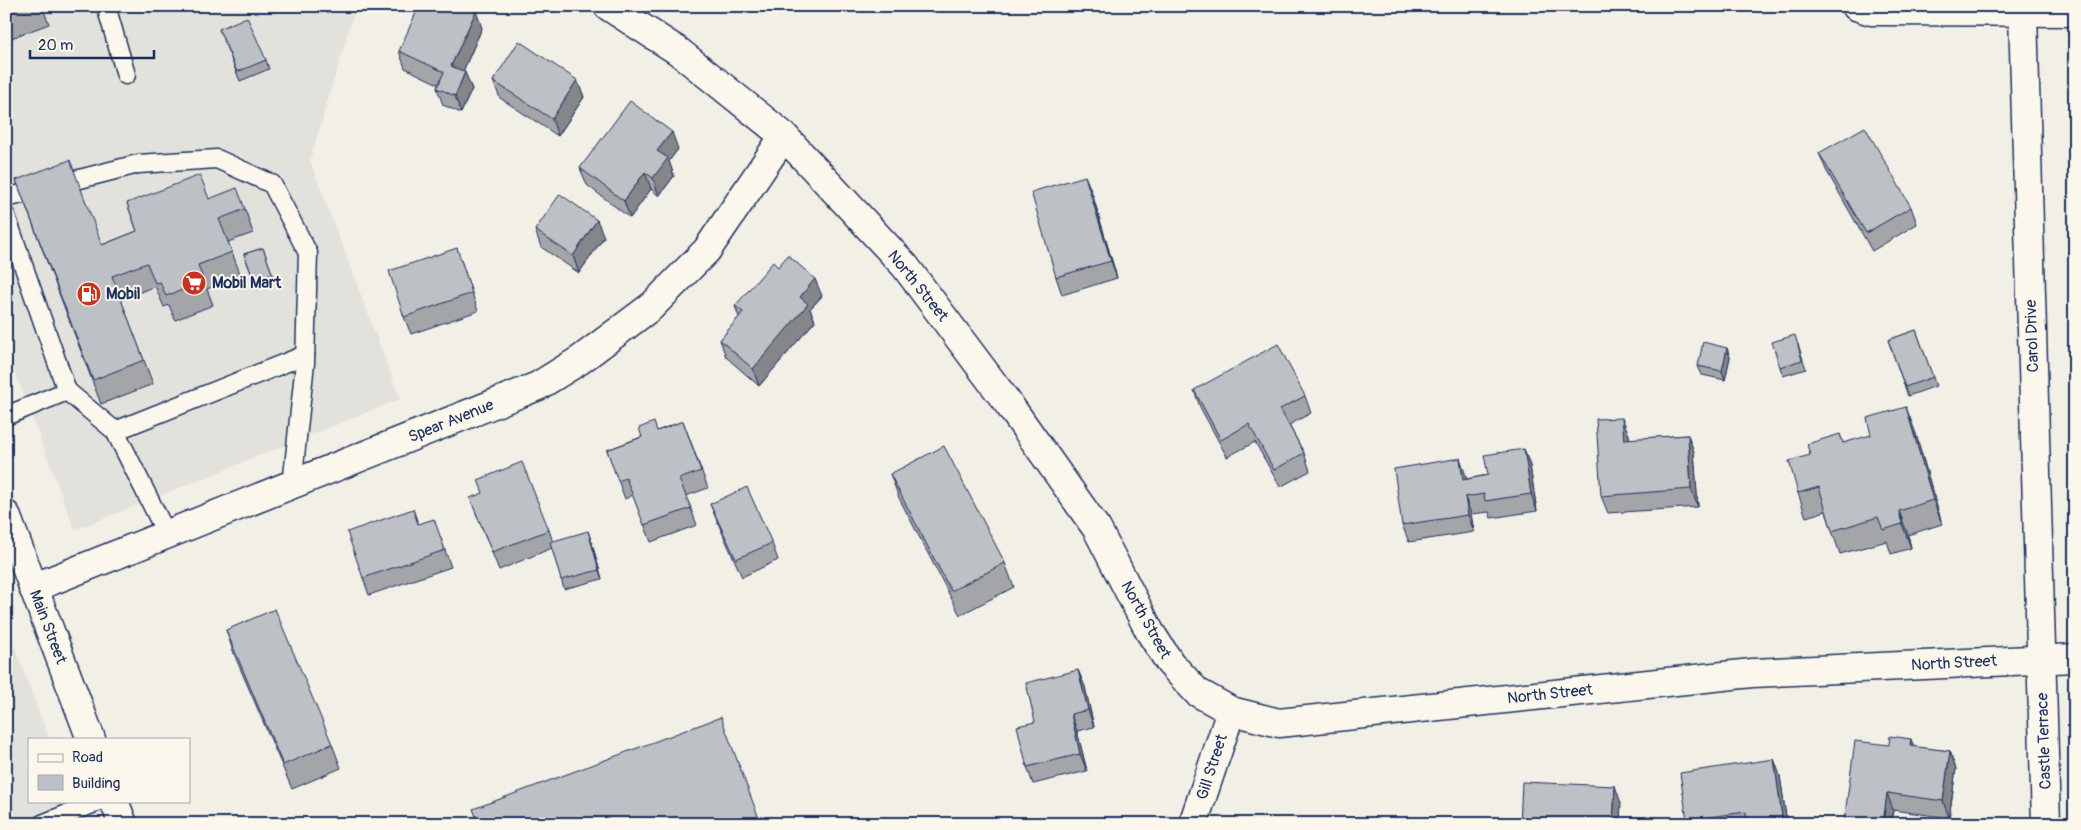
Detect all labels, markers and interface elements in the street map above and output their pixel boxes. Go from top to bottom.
scale bar [30,28,154,60]
text: 20 m [38,36,73,55]
street label: North Street [883,246,953,326]
supermarket icon: Mobil Mart [181,270,207,296]
place label: Mobil Mart [212,273,282,293]
fuel station icon: Mobil [76,281,102,307]
place label: Mobil [106,284,141,304]
street label: Carol Drive [2021,299,2043,373]
street label: Spear Avenue [405,395,497,447]
street label: North Street [1116,578,1176,663]
street label: Main Street [25,587,71,667]
street label: North Street [1911,651,1998,675]
street label: North Street [1506,680,1594,708]
street label: Castle Terrace [2032,692,2056,790]
street label: Gill Street [1192,731,1232,802]
legend [28,738,190,802]
text: Road [72,748,103,767]
text: Building [72,774,120,793]

